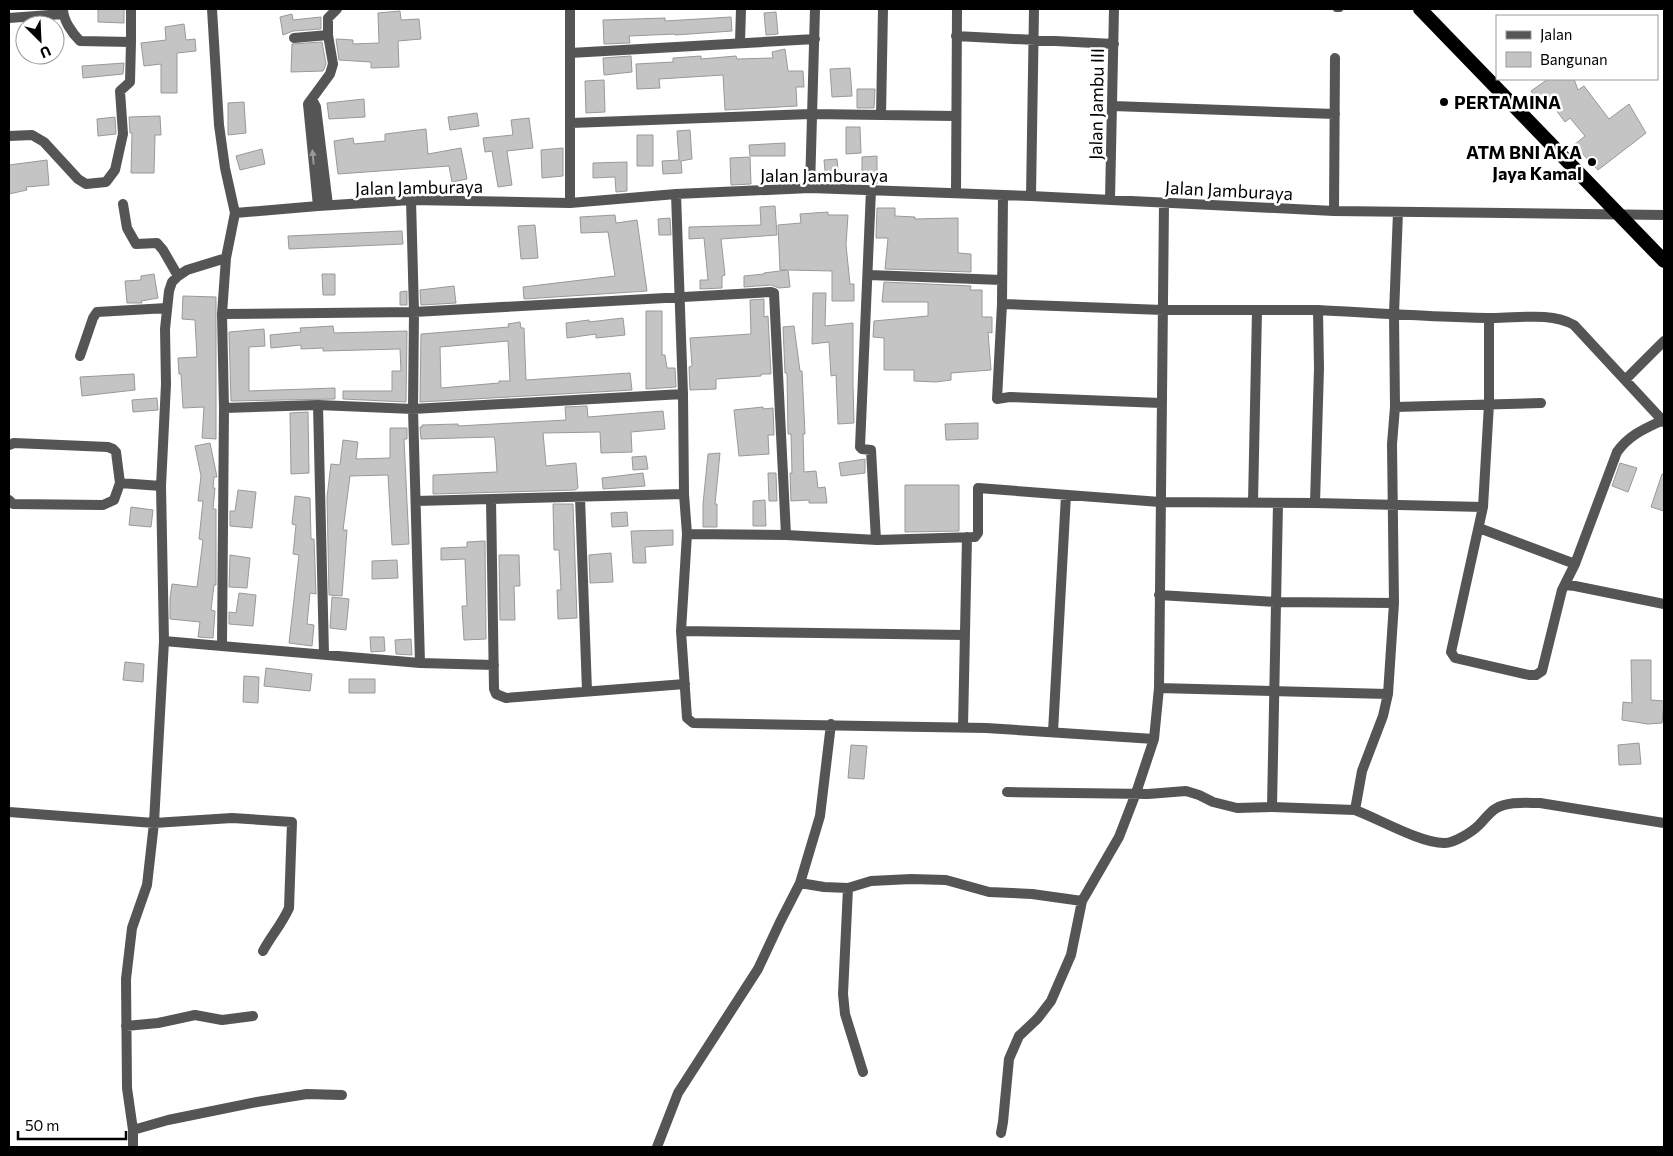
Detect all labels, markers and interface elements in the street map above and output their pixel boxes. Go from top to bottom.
north arrow [15,15,65,65]
legend [1496,15,1658,80]
text: Jalan [1540,25,1572,43]
text: U [37,42,54,62]
street label: Jalan Jambu III [1084,48,1108,160]
text: Bangunan [1540,50,1608,68]
place label: PERTAMINA [1454,91,1561,113]
marker: PERTAMINA [1438,96,1450,108]
place label: ATM BNI AKA Jaya Kamal [1466,141,1582,184]
one-way arrow [309,149,317,165]
marker: ATM BNI AKA Jaya Kamal [1586,156,1598,168]
street label: Jalan Jamburaya [760,164,888,186]
street label: Jalan Jamburaya [355,175,483,199]
street label: Jalan Jamburaya [1164,176,1294,204]
scale bar [18,1108,125,1140]
text: 50 m [25,1116,59,1134]

